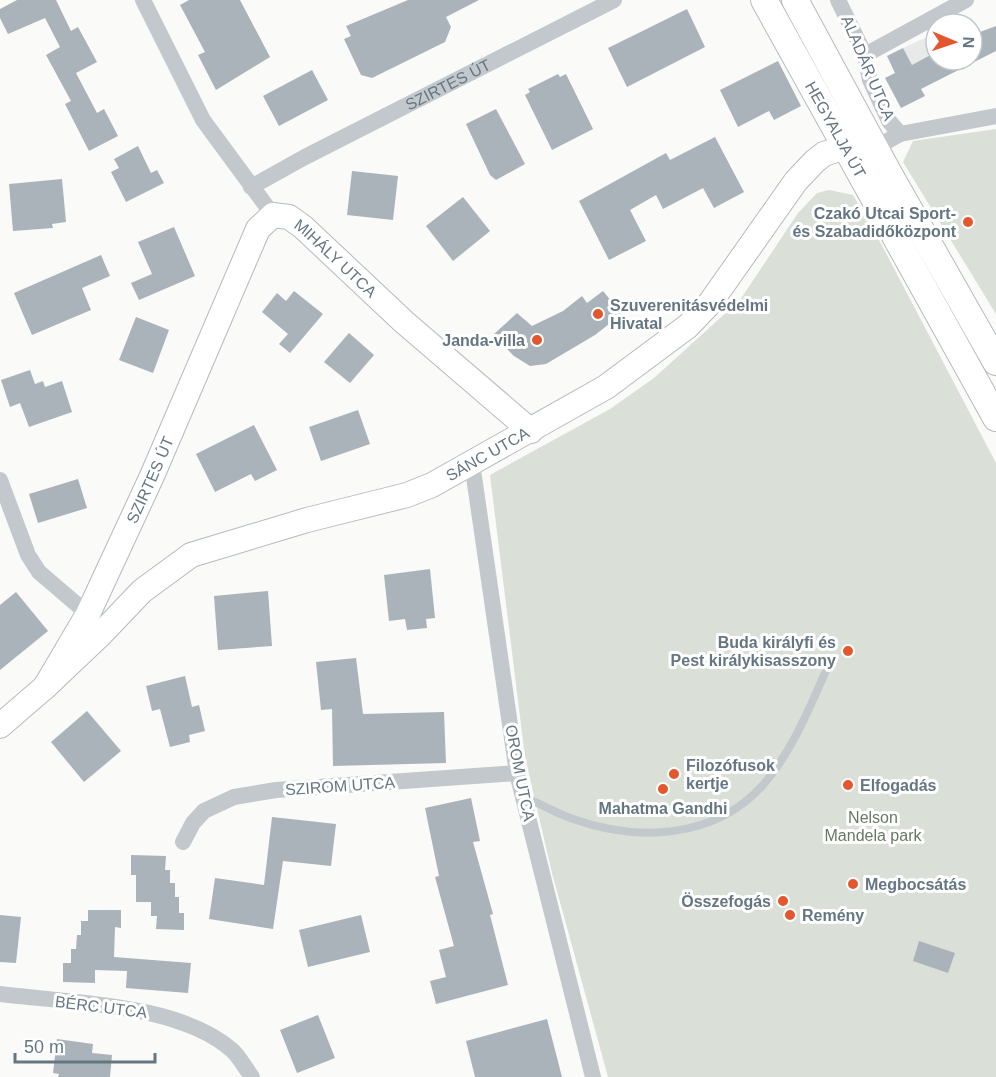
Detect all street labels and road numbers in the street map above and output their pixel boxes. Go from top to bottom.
street label: ALADÁR UTCA [838,13,899,123]
street label: SZIRTES ÚT [402,56,493,113]
street label: HEGYALJA ÚT [802,78,869,181]
street label: MIHÁLY UTCA [291,215,380,301]
street label: SÁNC UTCA [443,424,532,484]
street label: SZIRTES ÚT [123,434,177,526]
street label: OROM UTCA [502,723,538,823]
street label: SZIROM UTCA [284,774,396,798]
street label: BÉRC UTCA [54,992,148,1021]

